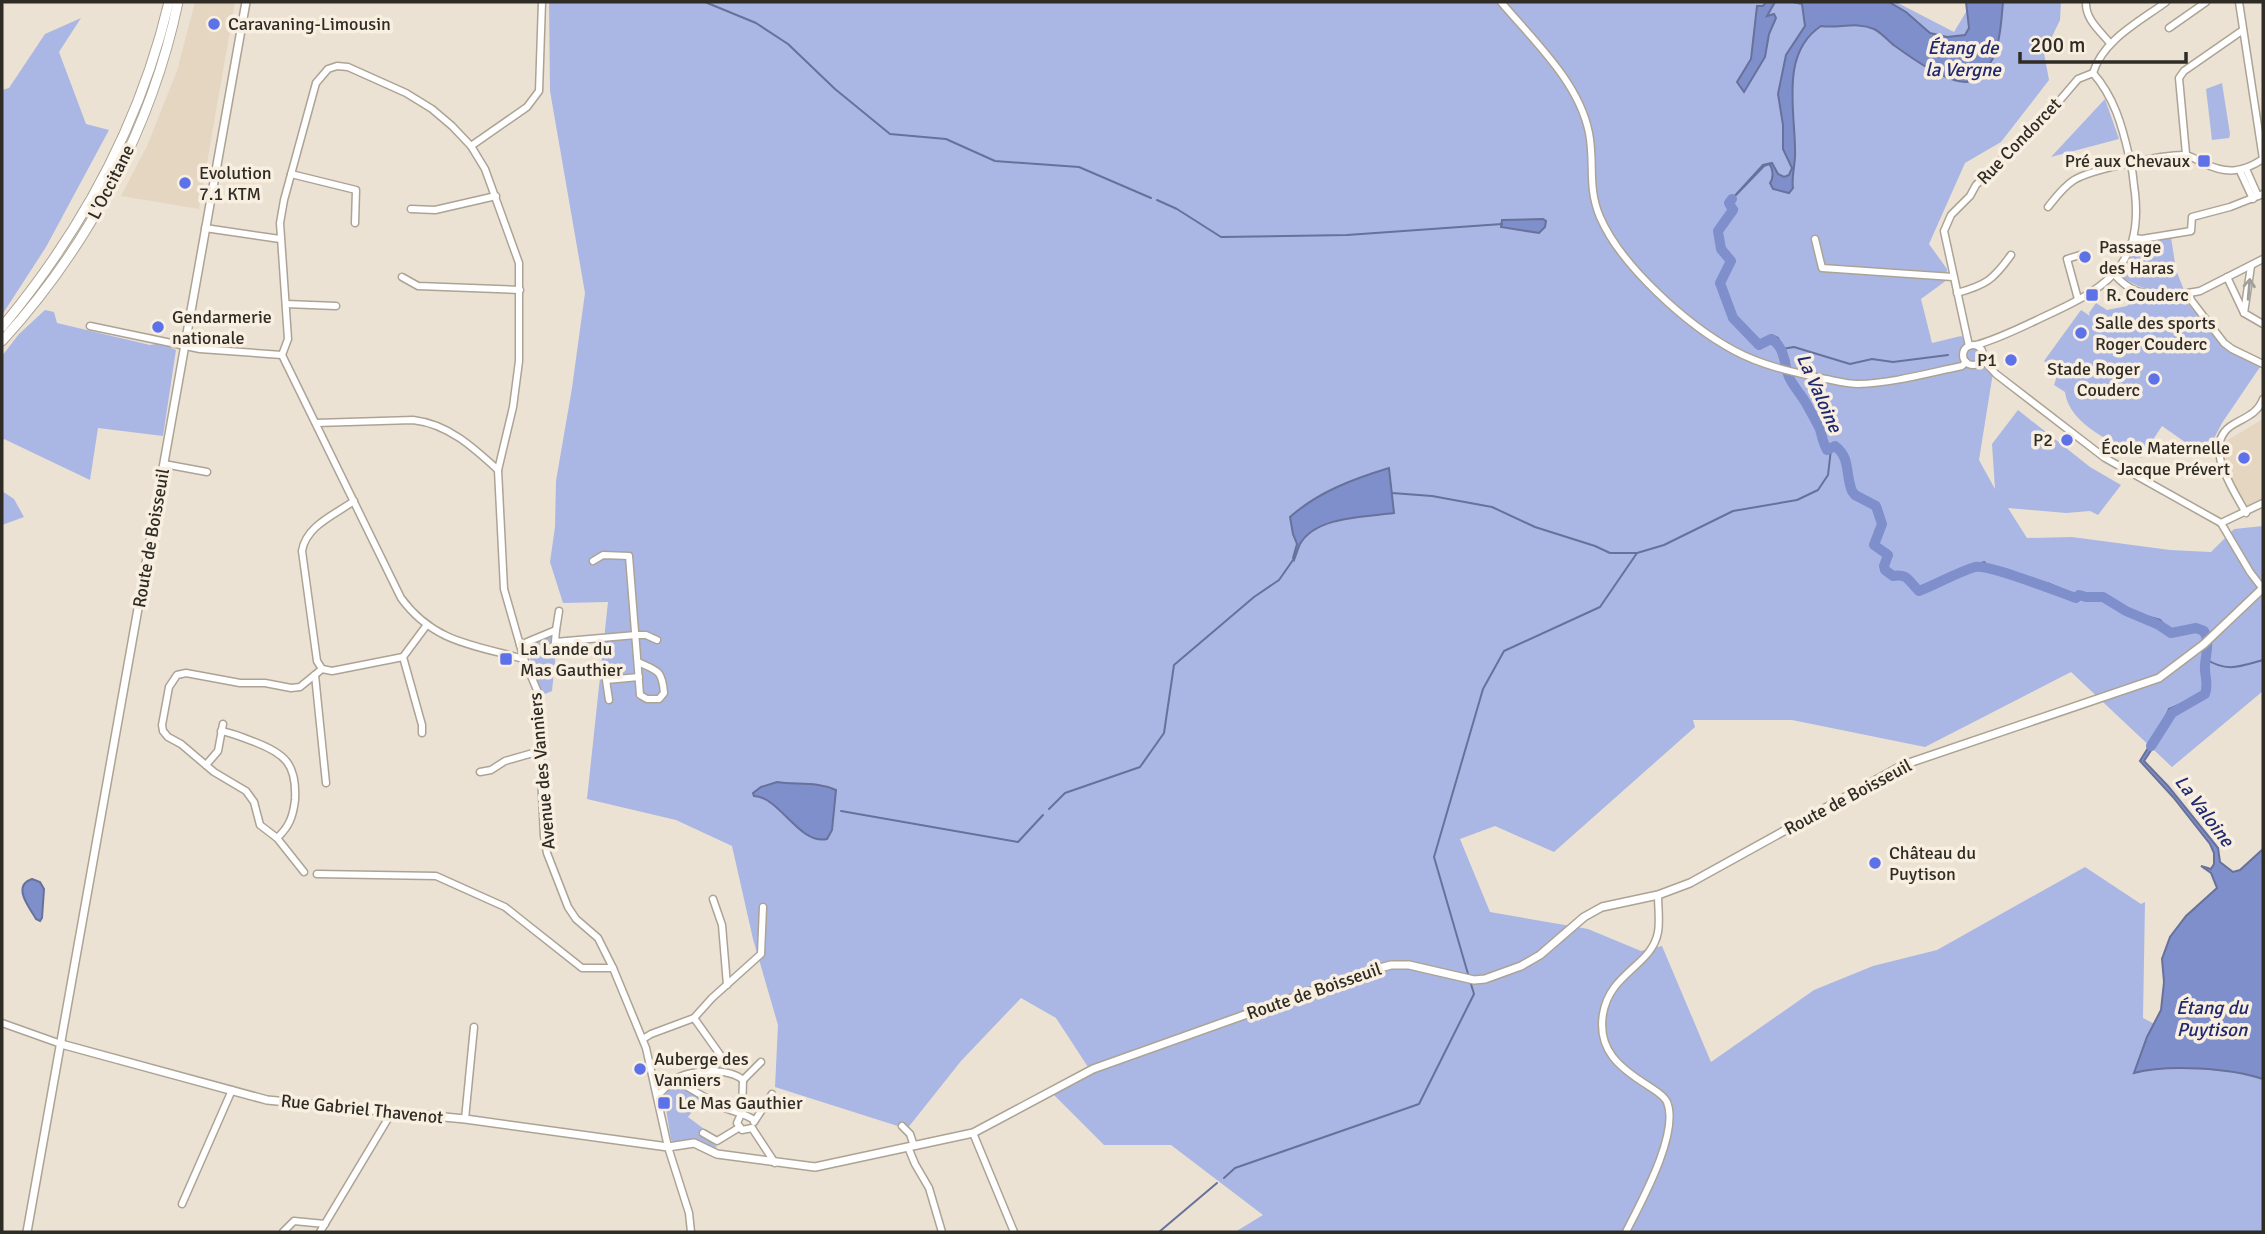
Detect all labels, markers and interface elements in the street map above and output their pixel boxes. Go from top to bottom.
place label: Caravaning-Limousin [228,13,391,35]
marker: Caravaning-Limousin [206,16,222,32]
scale bar [2020,21,2186,65]
text: 200 m [2030,32,2085,58]
water label: Étang de la Vergne [1925,36,2002,82]
street label: Rue Condorcet [1972,93,2066,189]
street label: L'Occitane [83,141,139,223]
place label: Pré aux Chevaux [2065,150,2191,172]
marker: Pré aux Chevaux [2196,153,2212,169]
place label: Evolution 7.1 KTM [199,162,272,205]
marker: Evolution 7.1 KTM [177,175,193,191]
place label: Passage des Haras [2099,236,2174,279]
marker: Passage des Haras [2077,249,2093,265]
one-way arrow [2242,279,2255,301]
place label: R. Couderc [2106,284,2189,306]
marker: R. Couderc [2084,287,2100,303]
place label: Gendarmerie nationale [172,306,272,349]
place label: Salle des sports Roger Couderc [2095,312,2216,355]
marker: Gendarmerie nationale [150,319,166,335]
marker: Salle des sports Roger Couderc [2073,325,2089,341]
place label: P1 [1977,349,1997,371]
water label: La Valoine [1791,350,1848,437]
marker: P1 [2003,352,2019,368]
place label: Stade Roger Couderc [2047,358,2140,401]
marker: Stade Roger Couderc [2146,371,2162,387]
place label: P2 [2033,429,2053,451]
marker: P2 [2059,432,2075,448]
place label: École Maternelle Jacque Prévert [2101,437,2230,480]
marker: École Maternelle Jacque Prévert [2236,450,2252,466]
street label: Route de Boisseuil [128,467,174,609]
place label: La Lande du Mas Gauthier [520,638,623,681]
marker: La Lande du Mas Gauthier [498,651,514,667]
street label: Avenue des Vanniers [524,692,560,850]
street label: Route de Boisseuil [1780,754,1916,840]
water label: La Valoine [2169,770,2240,853]
place label: Château du Puytison [1889,842,1976,885]
marker: Château du Puytison [1867,855,1883,871]
street label: Route de Boisseuil [1244,958,1384,1024]
water label: Étang du Puytison [2176,996,2250,1042]
place label: Auberge des Vanniers [654,1048,749,1091]
marker: Auberge des Vanniers [632,1061,648,1077]
street label: Rue Gabriel Thavenot [280,1090,444,1128]
place label: Le Mas Gauthier [678,1092,803,1114]
marker: Le Mas Gauthier [656,1095,672,1111]

